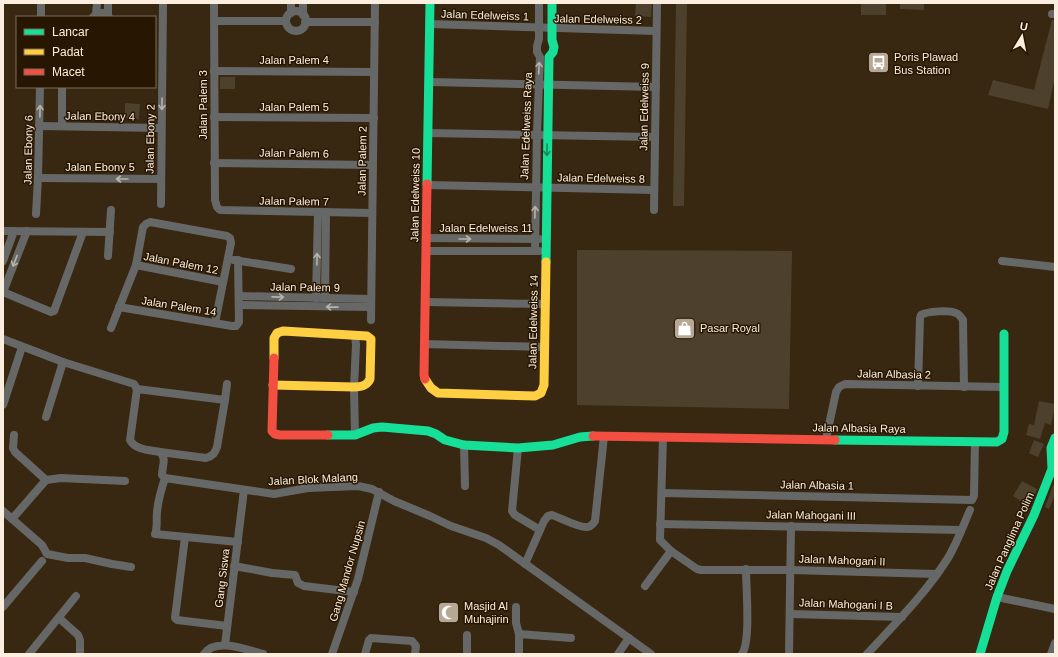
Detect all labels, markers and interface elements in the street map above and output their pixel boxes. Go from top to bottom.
street label: Jalan Edelweiss 1 [441,7,529,23]
street label: Jalan Edelweiss 2 [554,12,642,26]
legend [16,16,156,88]
north arrow [1002,16,1042,56]
text: U [1019,20,1029,33]
text: Lancar [52,25,89,39]
text: Padat [52,45,84,59]
bus stop icon: Poris Plawad Bus Station [866,50,892,76]
place label: Poris Plawad Bus Station [894,51,958,76]
street label: Jalan Palem 4 [259,54,329,66]
one-way arrow [536,62,543,75]
street label: Jalan Edelweiss 9 [637,63,651,151]
text: Macet [52,65,85,79]
street label: Jalan Palem 3 [197,70,209,140]
street label: Jalan Edelweiss Raya [518,71,534,180]
one-way arrow [158,97,166,110]
street label: Jalan Palem 5 [259,101,329,113]
street label: Jalan Ebony 2 [143,104,157,174]
one-way arrow [36,105,43,118]
street label: Jalan Ebony 4 [65,109,135,123]
street label: Jalan Ebony 6 [21,115,35,185]
street label: Jalan Palem 2 [355,126,369,196]
one-way arrow [544,143,551,156]
street label: Jalan Palem 6 [259,146,329,160]
street label: Jalan Edelweiss 10 [408,148,422,242]
street label: Jalan Ebony 5 [65,161,135,173]
street label: Jalan Edelweiss 8 [557,171,645,185]
one-way arrow [116,175,129,182]
street label: Jalan Palem 7 [259,194,329,208]
one-way arrow [531,206,539,219]
street label: Jalan Edelweiss 11 [439,222,533,234]
one-way arrow [458,235,471,243]
street label: Jalan Palem 12 [143,250,219,276]
one-way arrow [313,253,321,266]
one-way arrow [10,255,18,267]
street label: Jalan Edelweiss 14 [526,275,540,369]
street label: Jalan Palem 9 [270,280,340,294]
one-way arrow [271,293,284,301]
street label: Jalan Palem 14 [141,294,217,318]
one-way arrow [326,303,339,310]
shop icon: Pasar Royal [671,315,697,341]
place label: Pasar Royal [700,322,760,334]
street label: Jalan Albasia 2 [857,367,931,381]
street label: Jalan Albasia Raya [812,421,907,435]
street label: Jalan Blok Malang [268,471,358,487]
street label: Jalan Albasia 1 [780,478,854,492]
street label: Jalan Panglima Polim [982,490,1036,592]
street label: Jalan Mahogani III [766,508,856,522]
street label: Gang Mandor Nupsin [327,519,367,623]
street label: Gang Siswa [212,547,232,608]
street label: Jalan Mahogani II [798,552,886,568]
street label: Jalan Mahogani I B [799,596,893,612]
mosque icon: Masjid Al Muhajirin [435,599,461,625]
place label: Masjid Al Muhajirin [464,600,509,625]

